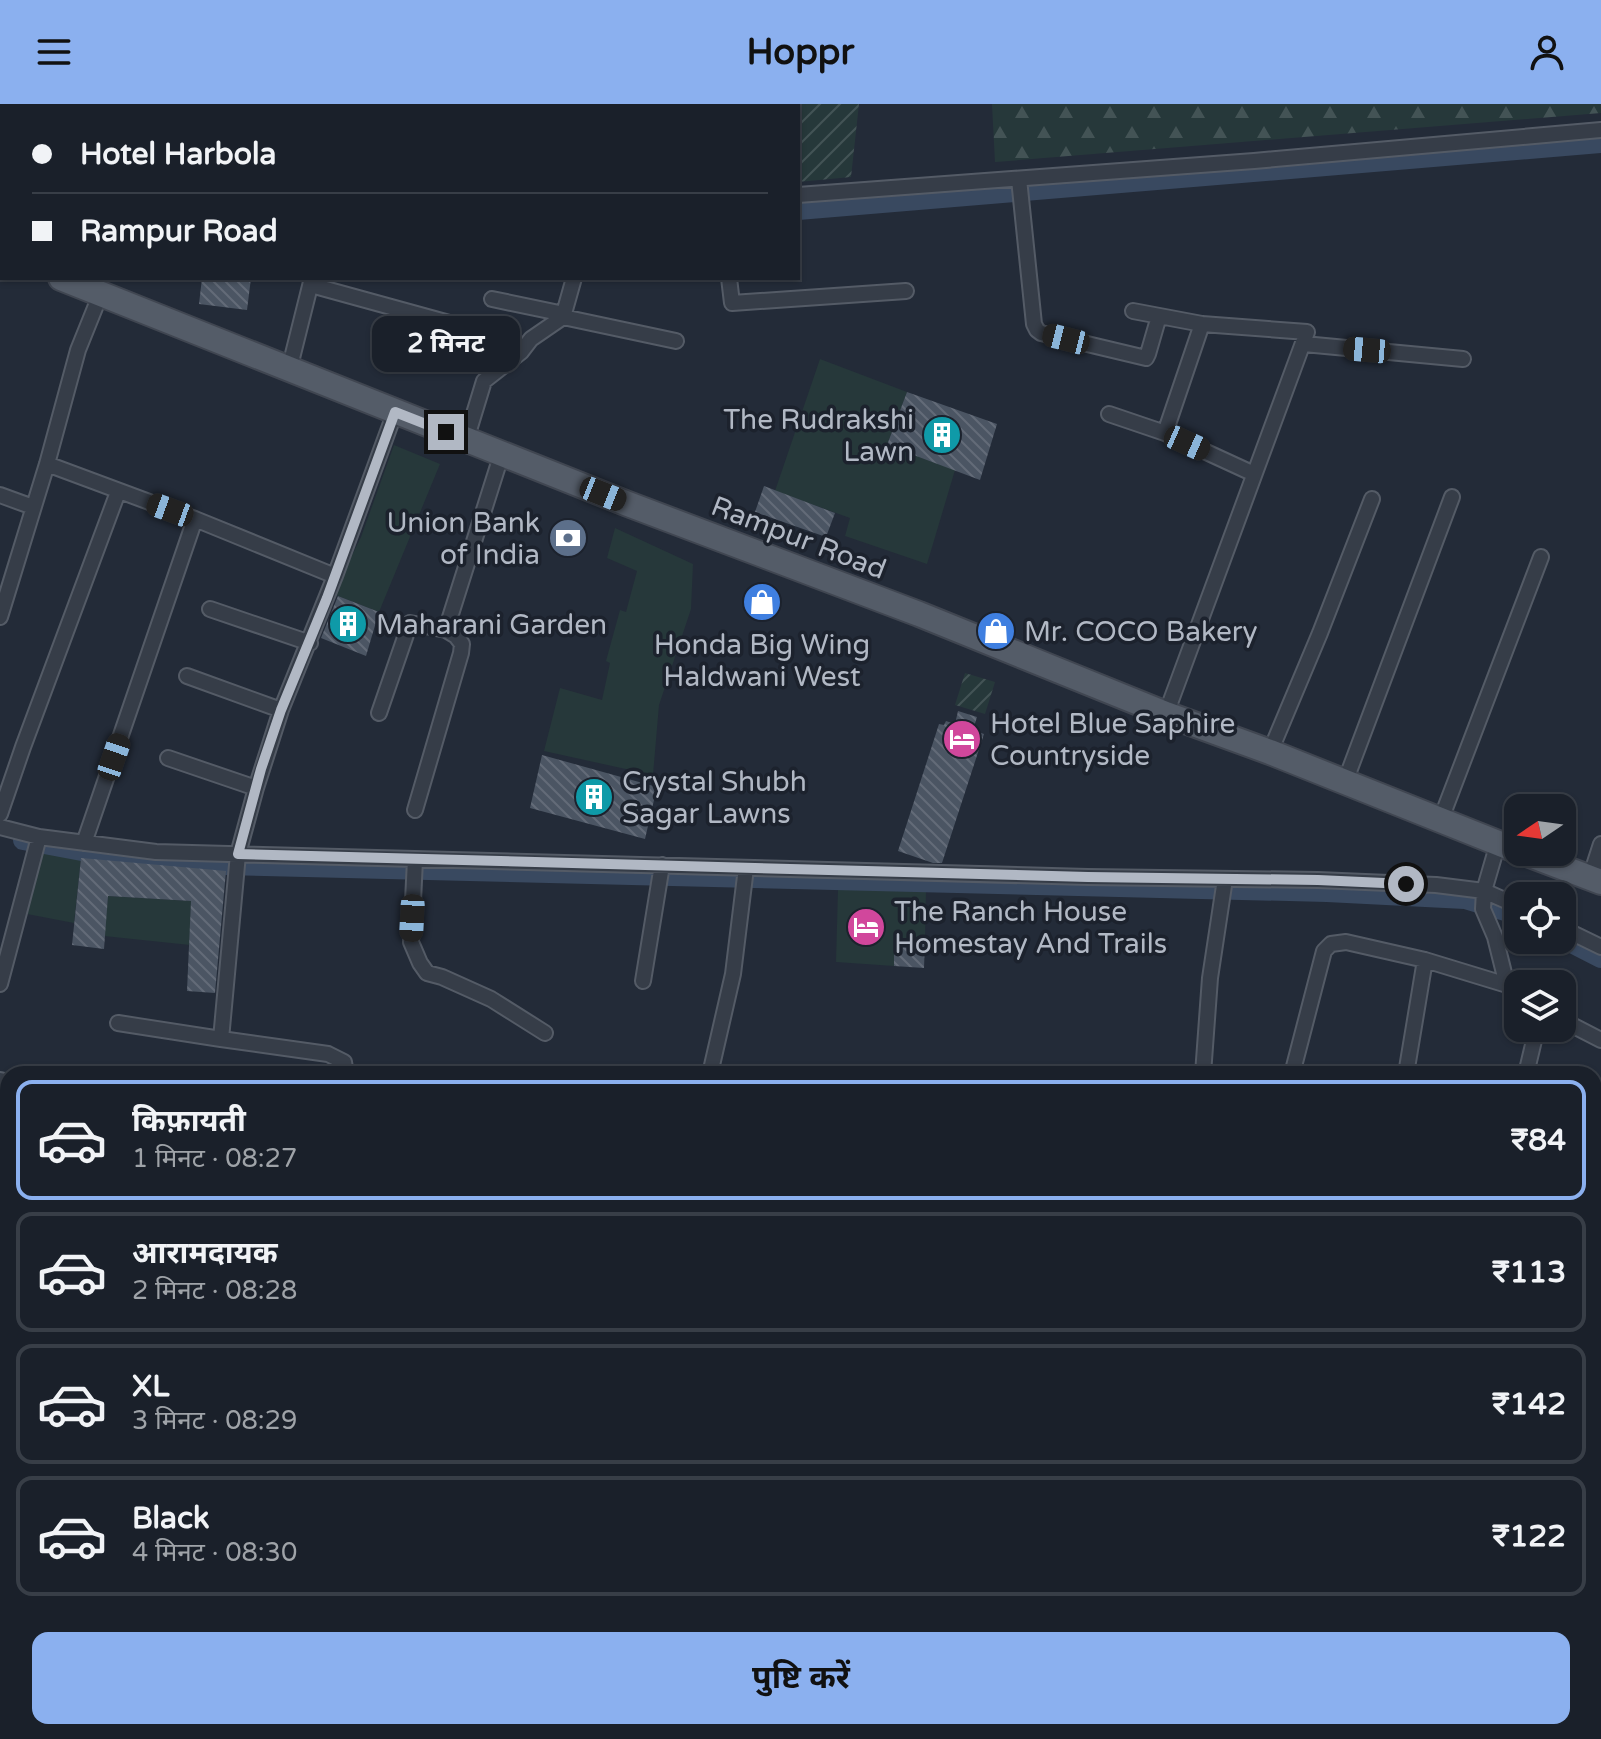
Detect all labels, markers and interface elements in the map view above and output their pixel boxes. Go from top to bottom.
icon: menu [32,30,76,74]
icon: person [1525,30,1569,74]
text: Hoppr [747,31,854,74]
text: Hotel Harbola [80,136,276,173]
text: Rampur Road [80,213,278,250]
callout: 2 मिनट [372,316,520,372]
car [1040,322,1092,356]
text: 2 मिनट [407,328,485,359]
car [1342,336,1392,364]
place label: The Rudrakshi Lawn [723,403,914,469]
route end [428,414,464,450]
building icon: The Rudrakshi Lawn [921,414,963,456]
car [1160,422,1214,464]
car [576,474,630,514]
street label: Rampur Road [706,489,891,587]
car [143,491,197,529]
place label: Union Bank of India [386,506,540,572]
bank icon: Union Bank of India [547,517,589,559]
shop icon: Honda Big Wing Haldwani West [741,581,783,623]
building icon: Maharani Garden [327,603,369,645]
place label: Maharani Garden [376,608,607,642]
shop icon: Mr. COCO Bakery [975,610,1017,652]
place label: Mr. COCO Bakery [1024,615,1258,649]
place label: Honda Big Wing Haldwani West [654,628,870,694]
place label: Hotel Blue Saphire Countryside [990,707,1235,773]
hotel icon: Hotel Blue Saphire Countryside [941,718,983,760]
car [95,730,133,784]
place label: Crystal Shubh Sagar Lawns [622,765,807,831]
building icon: Crystal Shubh Sagar Lawns [573,776,615,818]
north arrow [1504,794,1576,866]
map controls [1504,794,1576,1042]
route start [1388,866,1424,902]
button: locate [1504,882,1576,954]
car [399,893,425,943]
place label: The Ranch House Homestay And Trails [894,895,1167,961]
hotel icon: The Ranch House Homestay And Trails [845,906,887,948]
button: layers [1504,970,1576,1042]
text: किफ़ायती [132,1103,246,1140]
icon: car [36,1104,108,1176]
text: ₹84 [1511,1122,1566,1159]
text: 1 मिनट · 08:27 [132,1143,297,1174]
text: आरामदायक [132,1235,278,1272]
icon: car [36,1236,108,1308]
text: ₹113 [1492,1254,1566,1291]
text: 2 मिनट · 08:28 [132,1275,297,1306]
icon: car [36,1368,108,1440]
text: XL [132,1368,169,1405]
text: ₹142 [1492,1386,1566,1423]
text: 3 मिनट · 08:29 [132,1405,297,1436]
icon: car [36,1500,108,1572]
text: Black [132,1500,209,1537]
text: ₹122 [1492,1518,1566,1555]
text: 4 मिनट · 08:30 [132,1537,297,1568]
button: पुष्टि करें [32,1632,1570,1724]

